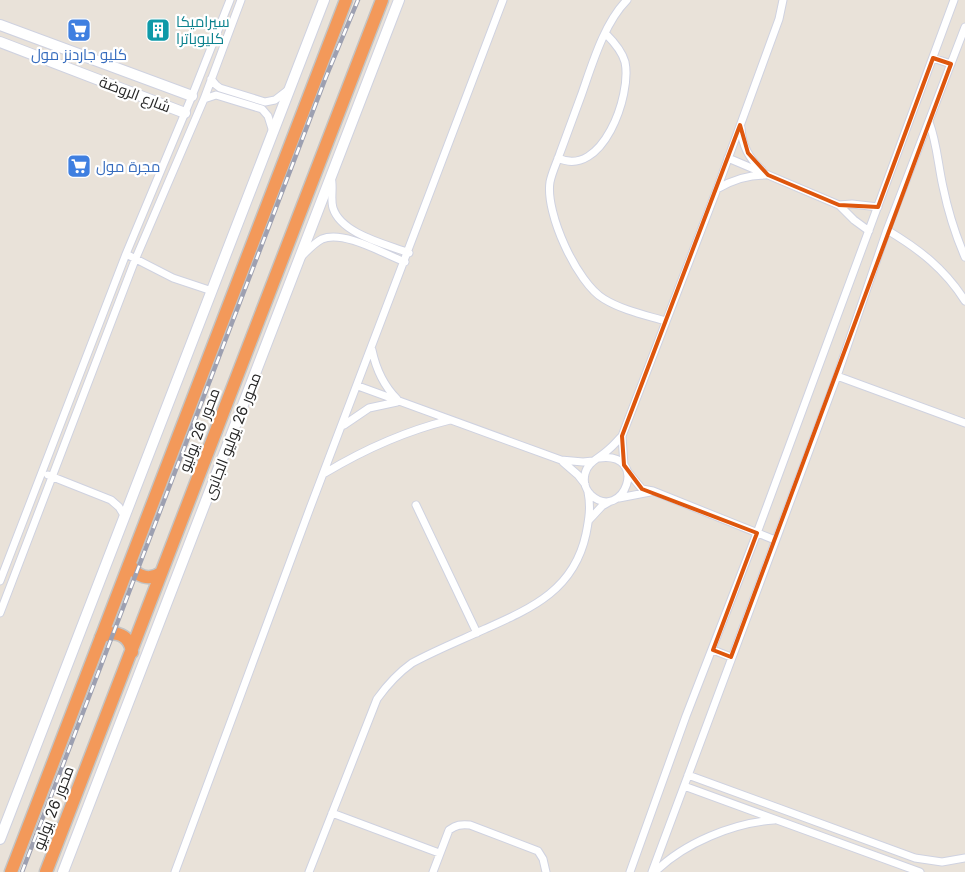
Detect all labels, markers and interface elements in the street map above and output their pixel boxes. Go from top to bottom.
place label: سيراميكا كليوباترا [176,12,230,48]
supermarket icon: كليو جاردنز مول [66,17,92,43]
building icon: سيراميكا كليوباترا [145,17,171,43]
place label: كليو جاردنز مول [31,45,127,64]
street label: شارع الروضة [96,72,173,118]
supermarket icon: مجرة مول [66,153,92,179]
place label: مجرة مول [96,157,160,176]
street label: محور 26 يوليو الجانبى [199,370,266,503]
street label: محور 26 يوليو [174,385,224,475]
street label: محور 26 يوليو [28,763,78,853]

